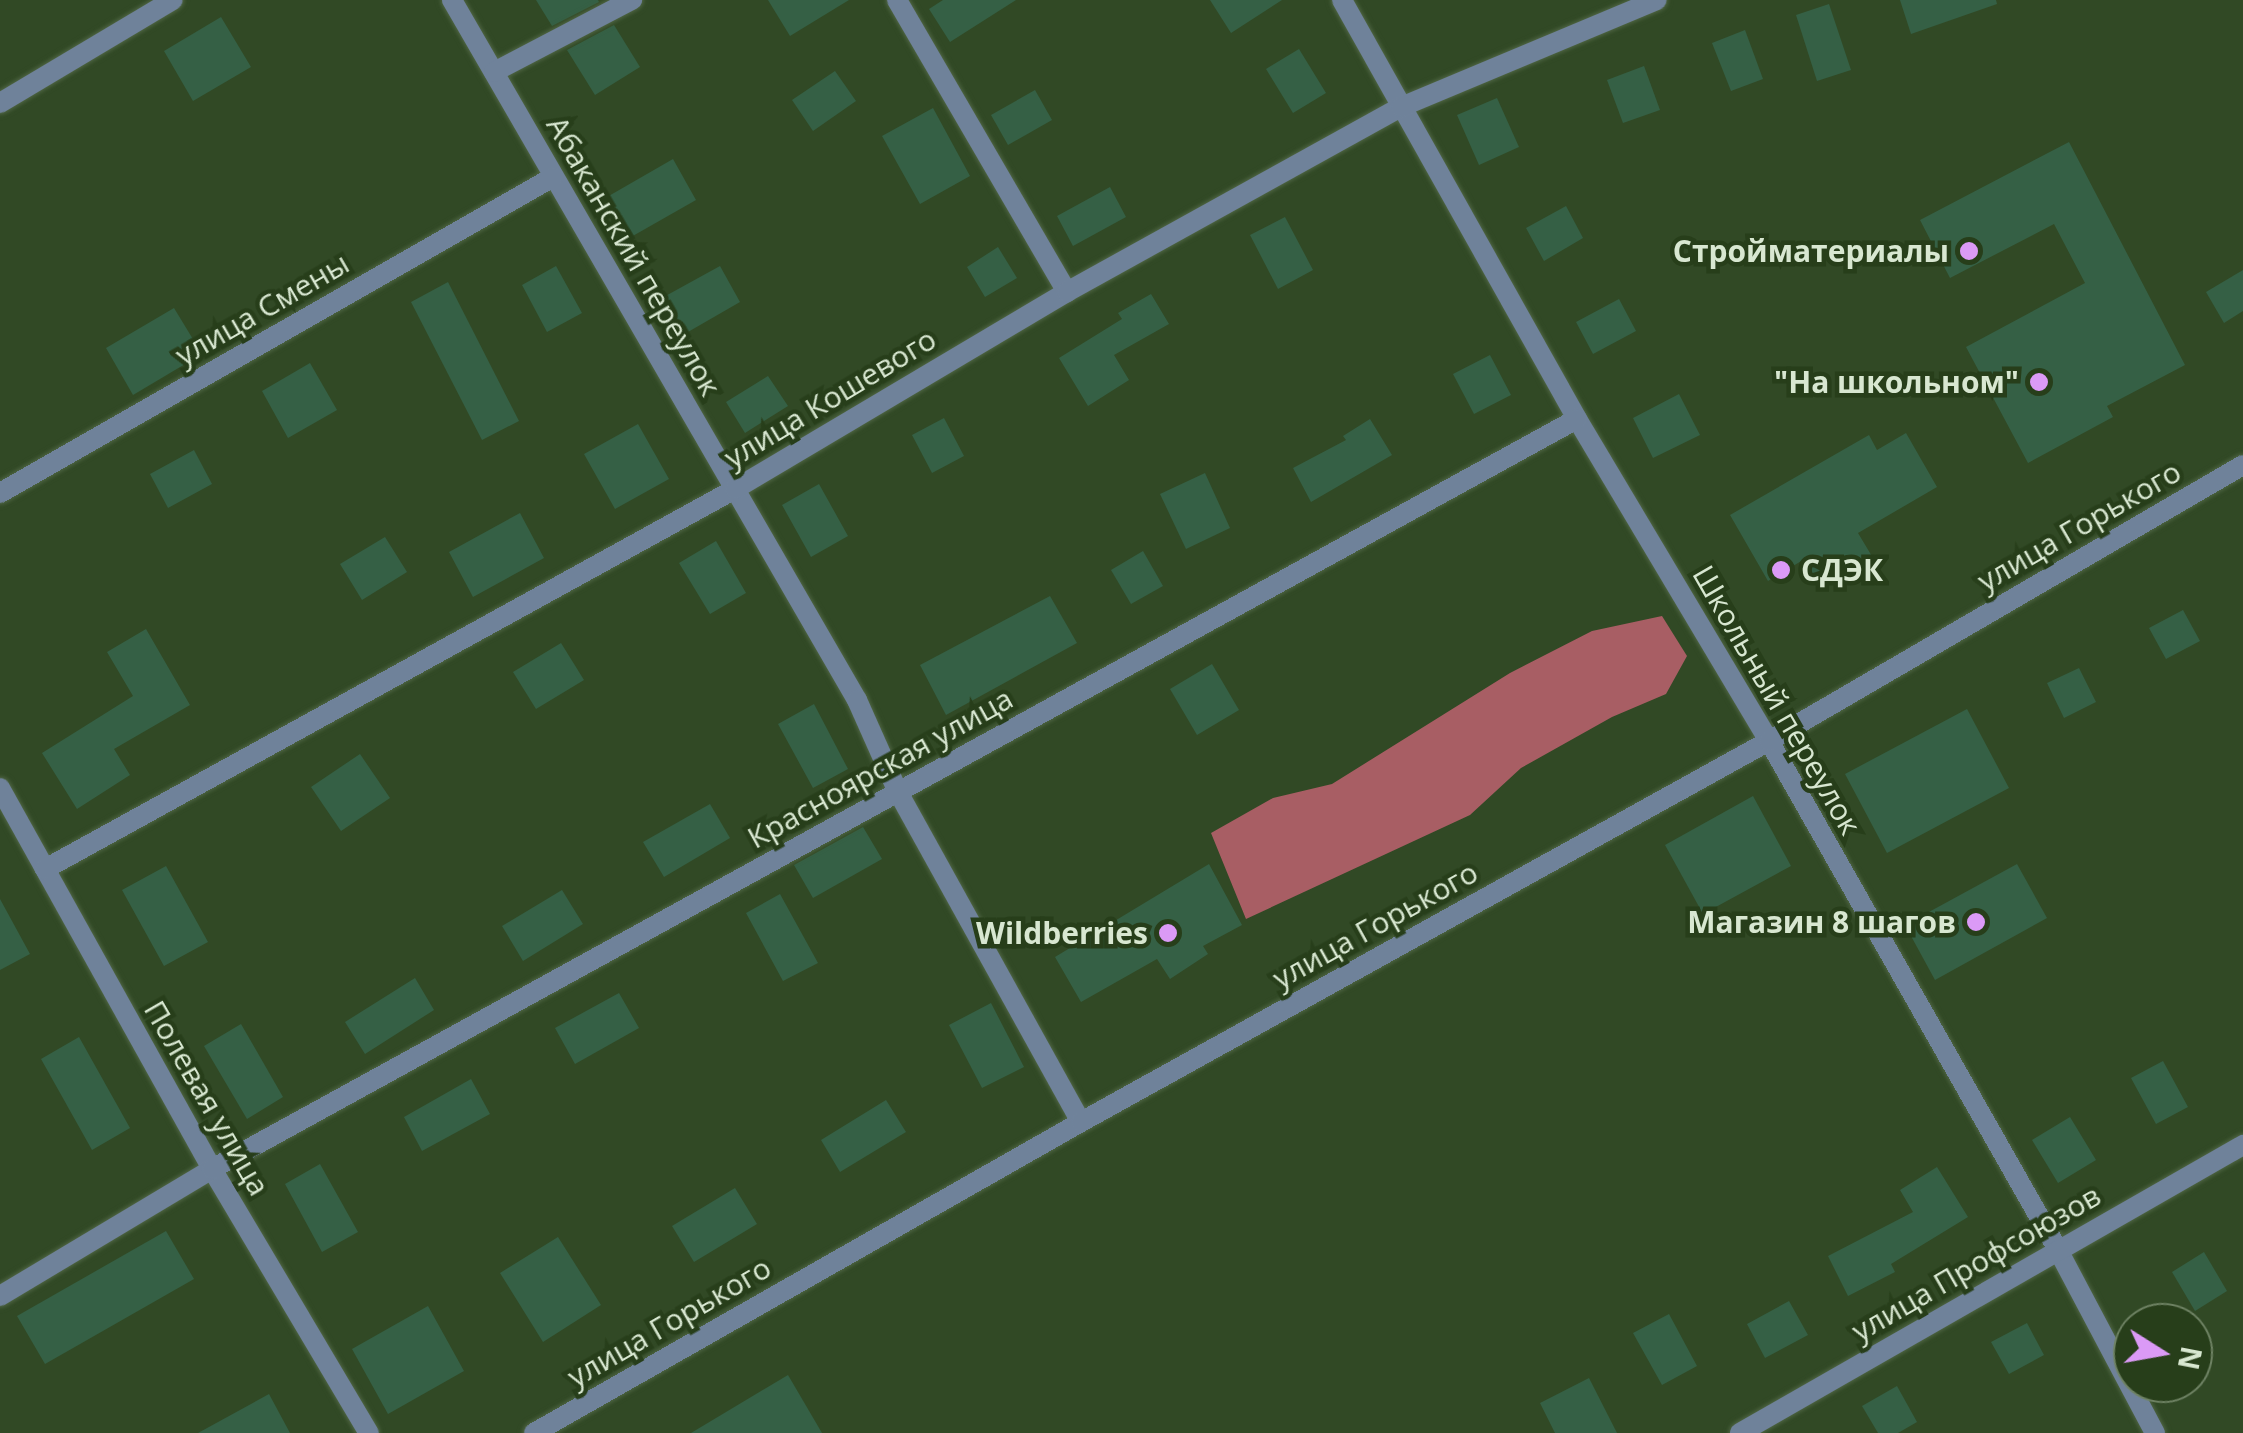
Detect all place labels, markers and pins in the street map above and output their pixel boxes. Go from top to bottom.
place label: Стройматериалы [1673,233,1949,269]
marker: Стройматериалы [1958,240,1980,262]
place label: "На школьном" [1774,364,2019,400]
marker: "На школьном" [2028,371,2050,393]
place label: СДЭК [1801,552,1883,588]
marker: СДЭК [1770,559,1792,581]
place label: Магазин 8 шагов [1687,904,1956,940]
marker: Магазин 8 шагов [1965,911,1987,933]
place label: Wildberries [976,915,1148,951]
marker: Wildberries [1157,922,1179,944]

